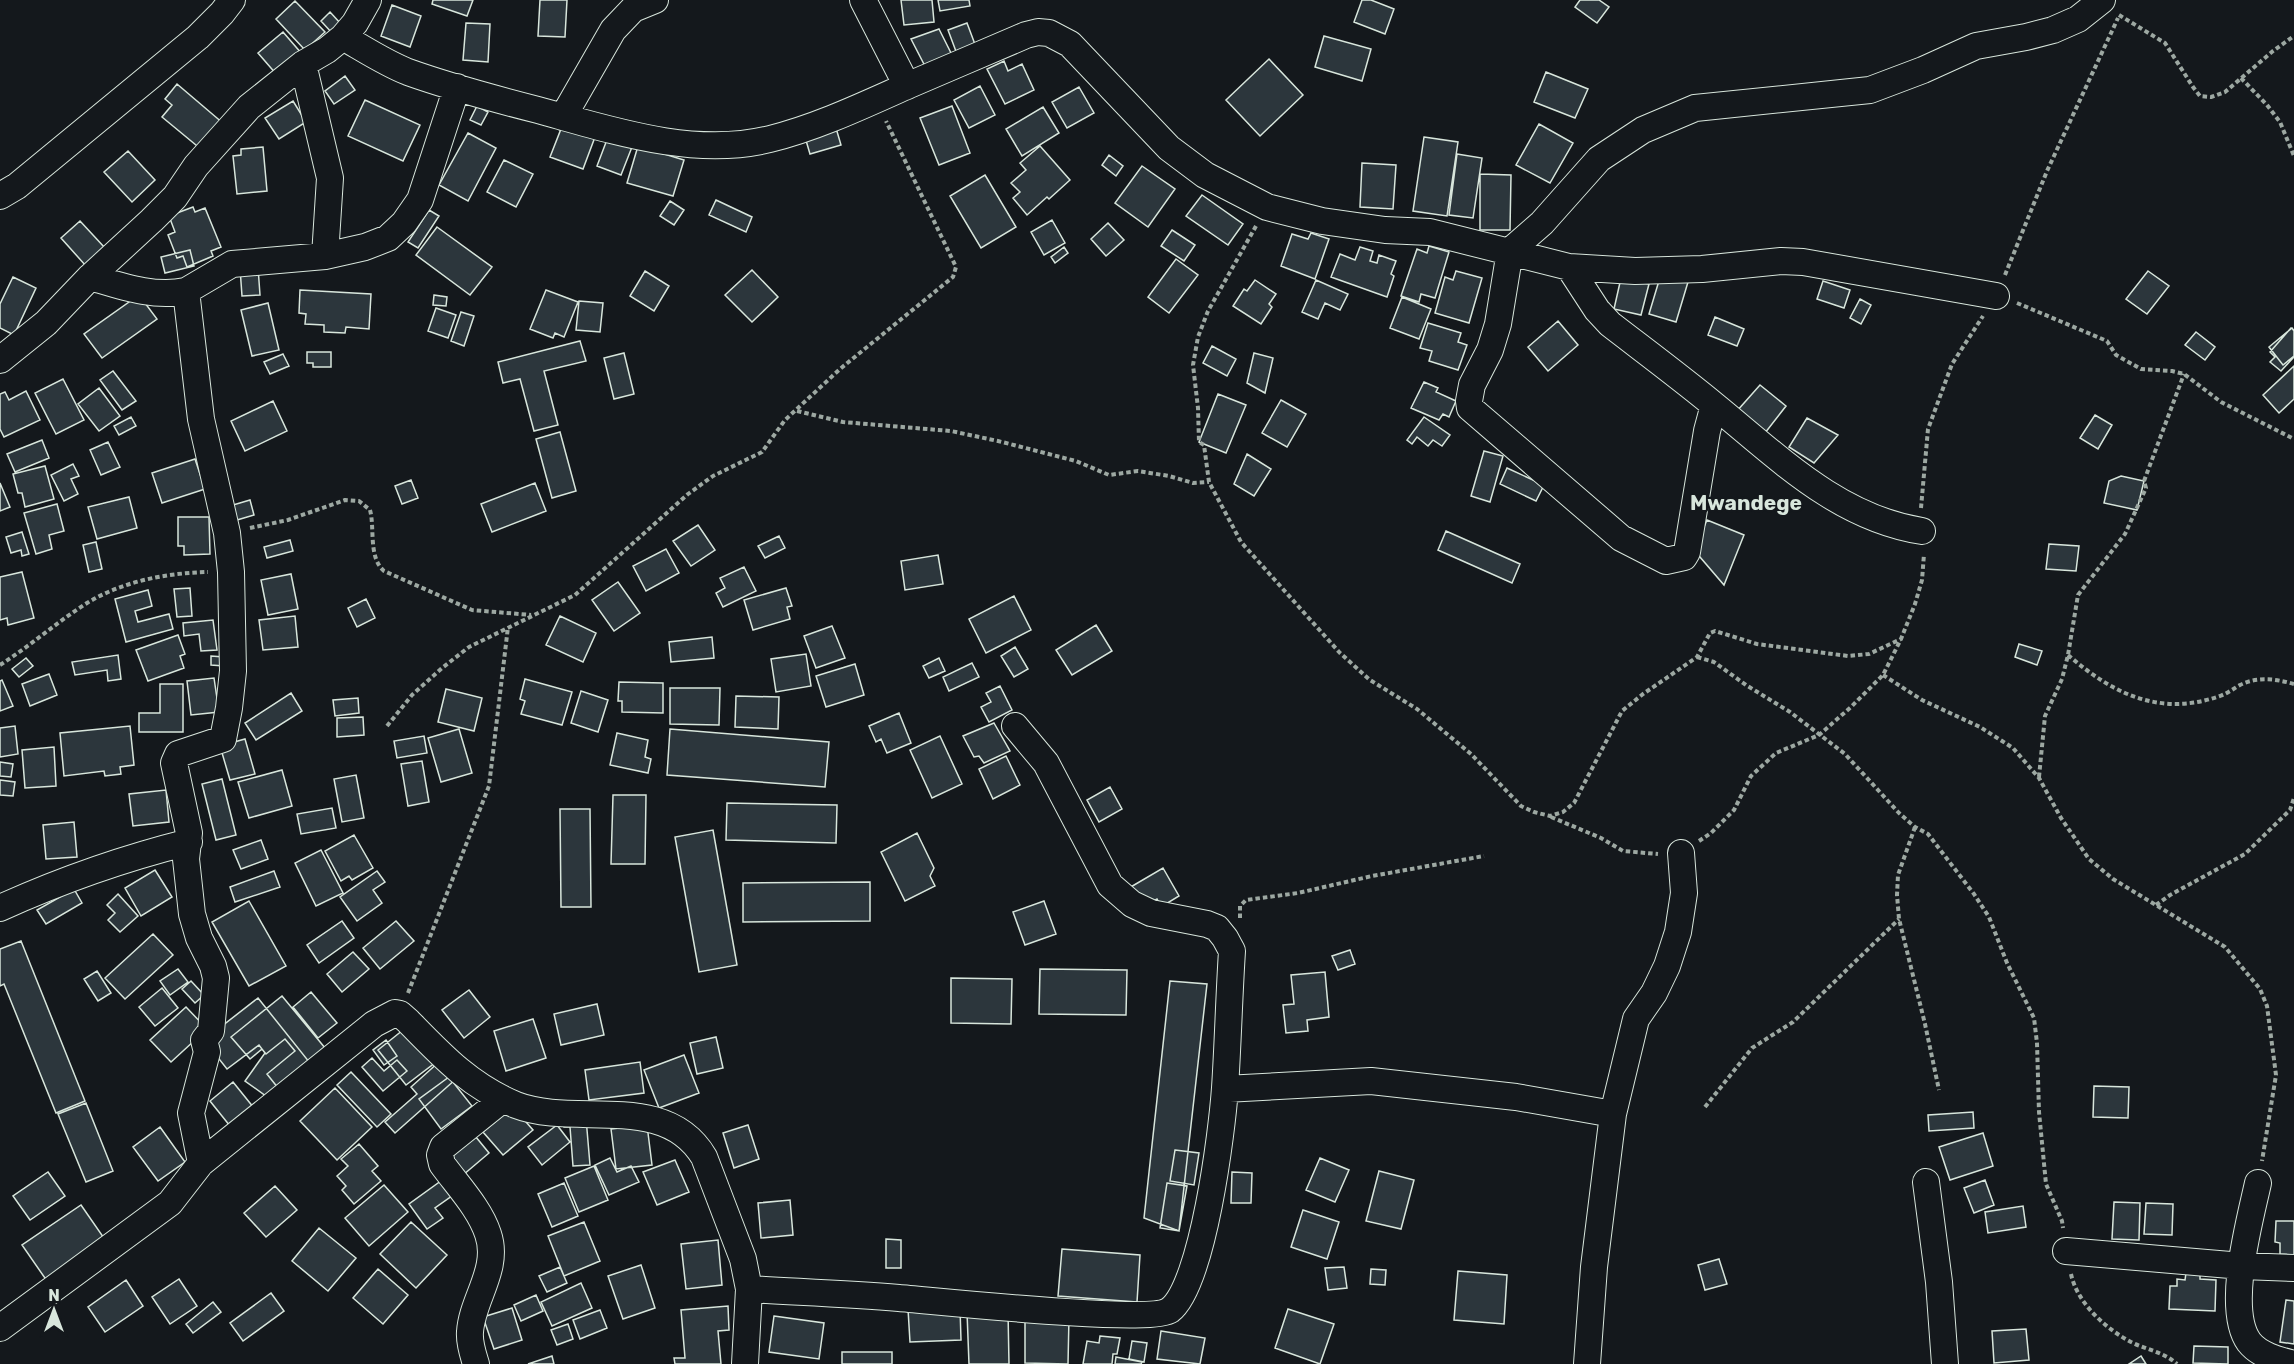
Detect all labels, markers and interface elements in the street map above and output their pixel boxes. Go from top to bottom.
district label: Mwandege [1690,490,1802,515]
north arrow [24,1280,84,1340]
text: N [48,1286,60,1305]

